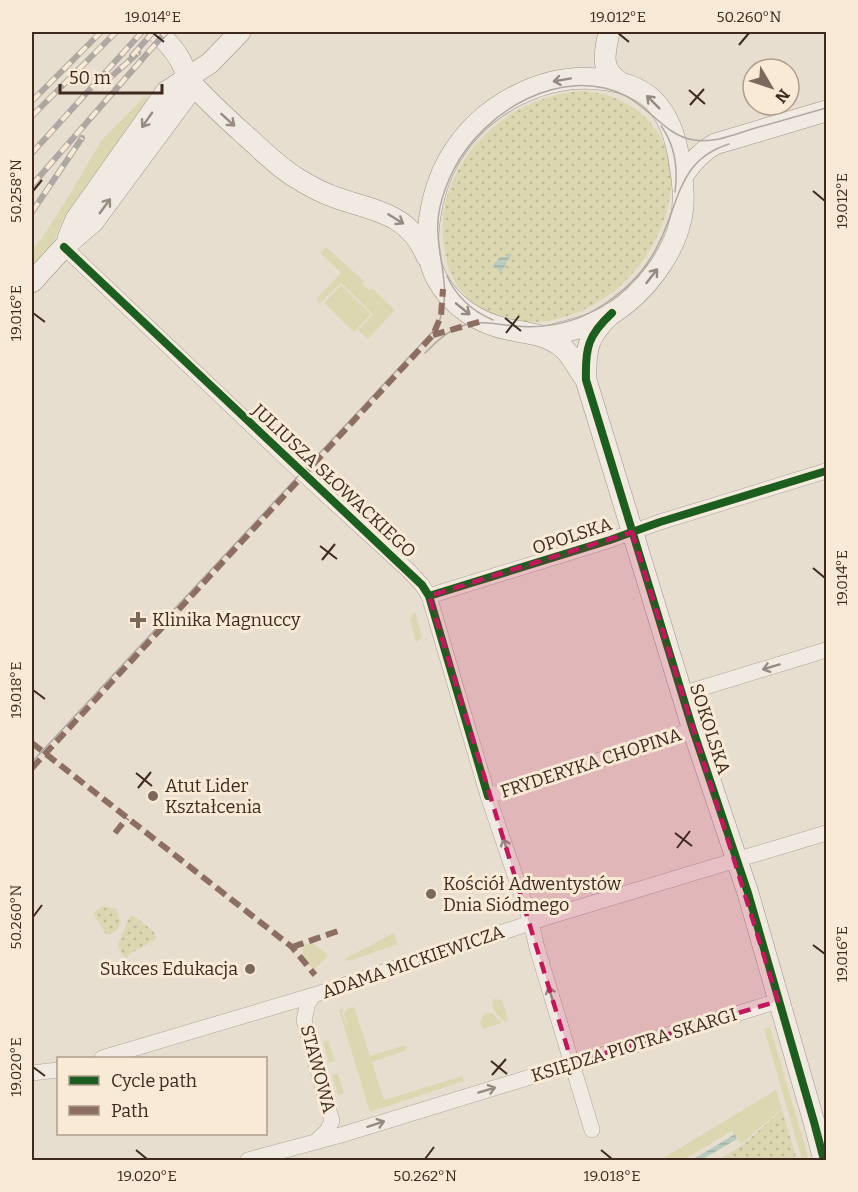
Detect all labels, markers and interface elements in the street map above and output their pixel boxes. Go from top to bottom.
text: 19.014°E [125,8,181,26]
text: 19.012°E [590,8,646,26]
text: 50.260°N [717,8,782,26]
scale bar [60,57,162,95]
north arrow [741,57,801,117]
text: 50 m [69,67,111,89]
one-way arrow [553,75,573,86]
text: N [771,85,794,107]
one-way arrow [646,94,661,109]
one-way arrow [141,111,153,127]
one-way arrow [220,112,235,126]
text: 50.258°N [7,159,25,223]
text: 19.012°E [833,173,851,229]
one-way arrow [98,198,111,214]
one-way arrow [387,214,404,226]
one-way arrow [646,268,658,284]
text: 19.016°E [7,285,25,341]
one-way arrow [455,302,471,315]
street label: JULIUSZA SŁOWACKIEGO [247,399,420,563]
street label: OPOLSKA [529,513,615,559]
text: 19.014°E [833,550,851,606]
place label: Klinika Magnuccy [152,609,301,631]
marker: Klinika Magnuccy [129,611,147,629]
text: 19.018°E [7,661,25,719]
one-way arrow [762,663,781,674]
street label: SOKOLSKA [685,681,735,778]
street label: FRYDERYKA CHOPINA [498,723,684,803]
place label: Atut Lider Kształcenia [165,775,262,818]
marker: Atut Lider Kształcenia [146,789,160,803]
one-way arrow [499,838,510,857]
place label: Kościół Adwentystów Dnia Siódmego [443,873,622,916]
text: 50.260°N [7,884,25,949]
marker: Kościół Adwentystów Dnia Siódmego [424,887,438,901]
street label: ADAMA MICKIEWICZA [319,920,507,1004]
text: 19.016°E [833,926,851,982]
place label: Sukces Edukacja [100,958,238,980]
marker: Sukces Edukacja [243,962,257,976]
one-way arrow [545,986,556,1005]
street label: KSIĘDZA PIOTRA SKARGI [529,1003,739,1087]
street label: STAWOWA [296,1023,340,1116]
text: 19.020°E [7,1037,25,1097]
legend [57,1057,267,1135]
text: Cycle path [111,1070,197,1092]
one-way arrow [477,1084,496,1095]
text: Path [111,1100,149,1122]
one-way arrow [366,1118,385,1129]
text: 19.020°E [117,1167,177,1185]
text: 50.262°N [393,1167,457,1185]
text: 19.018°E [583,1167,641,1185]

